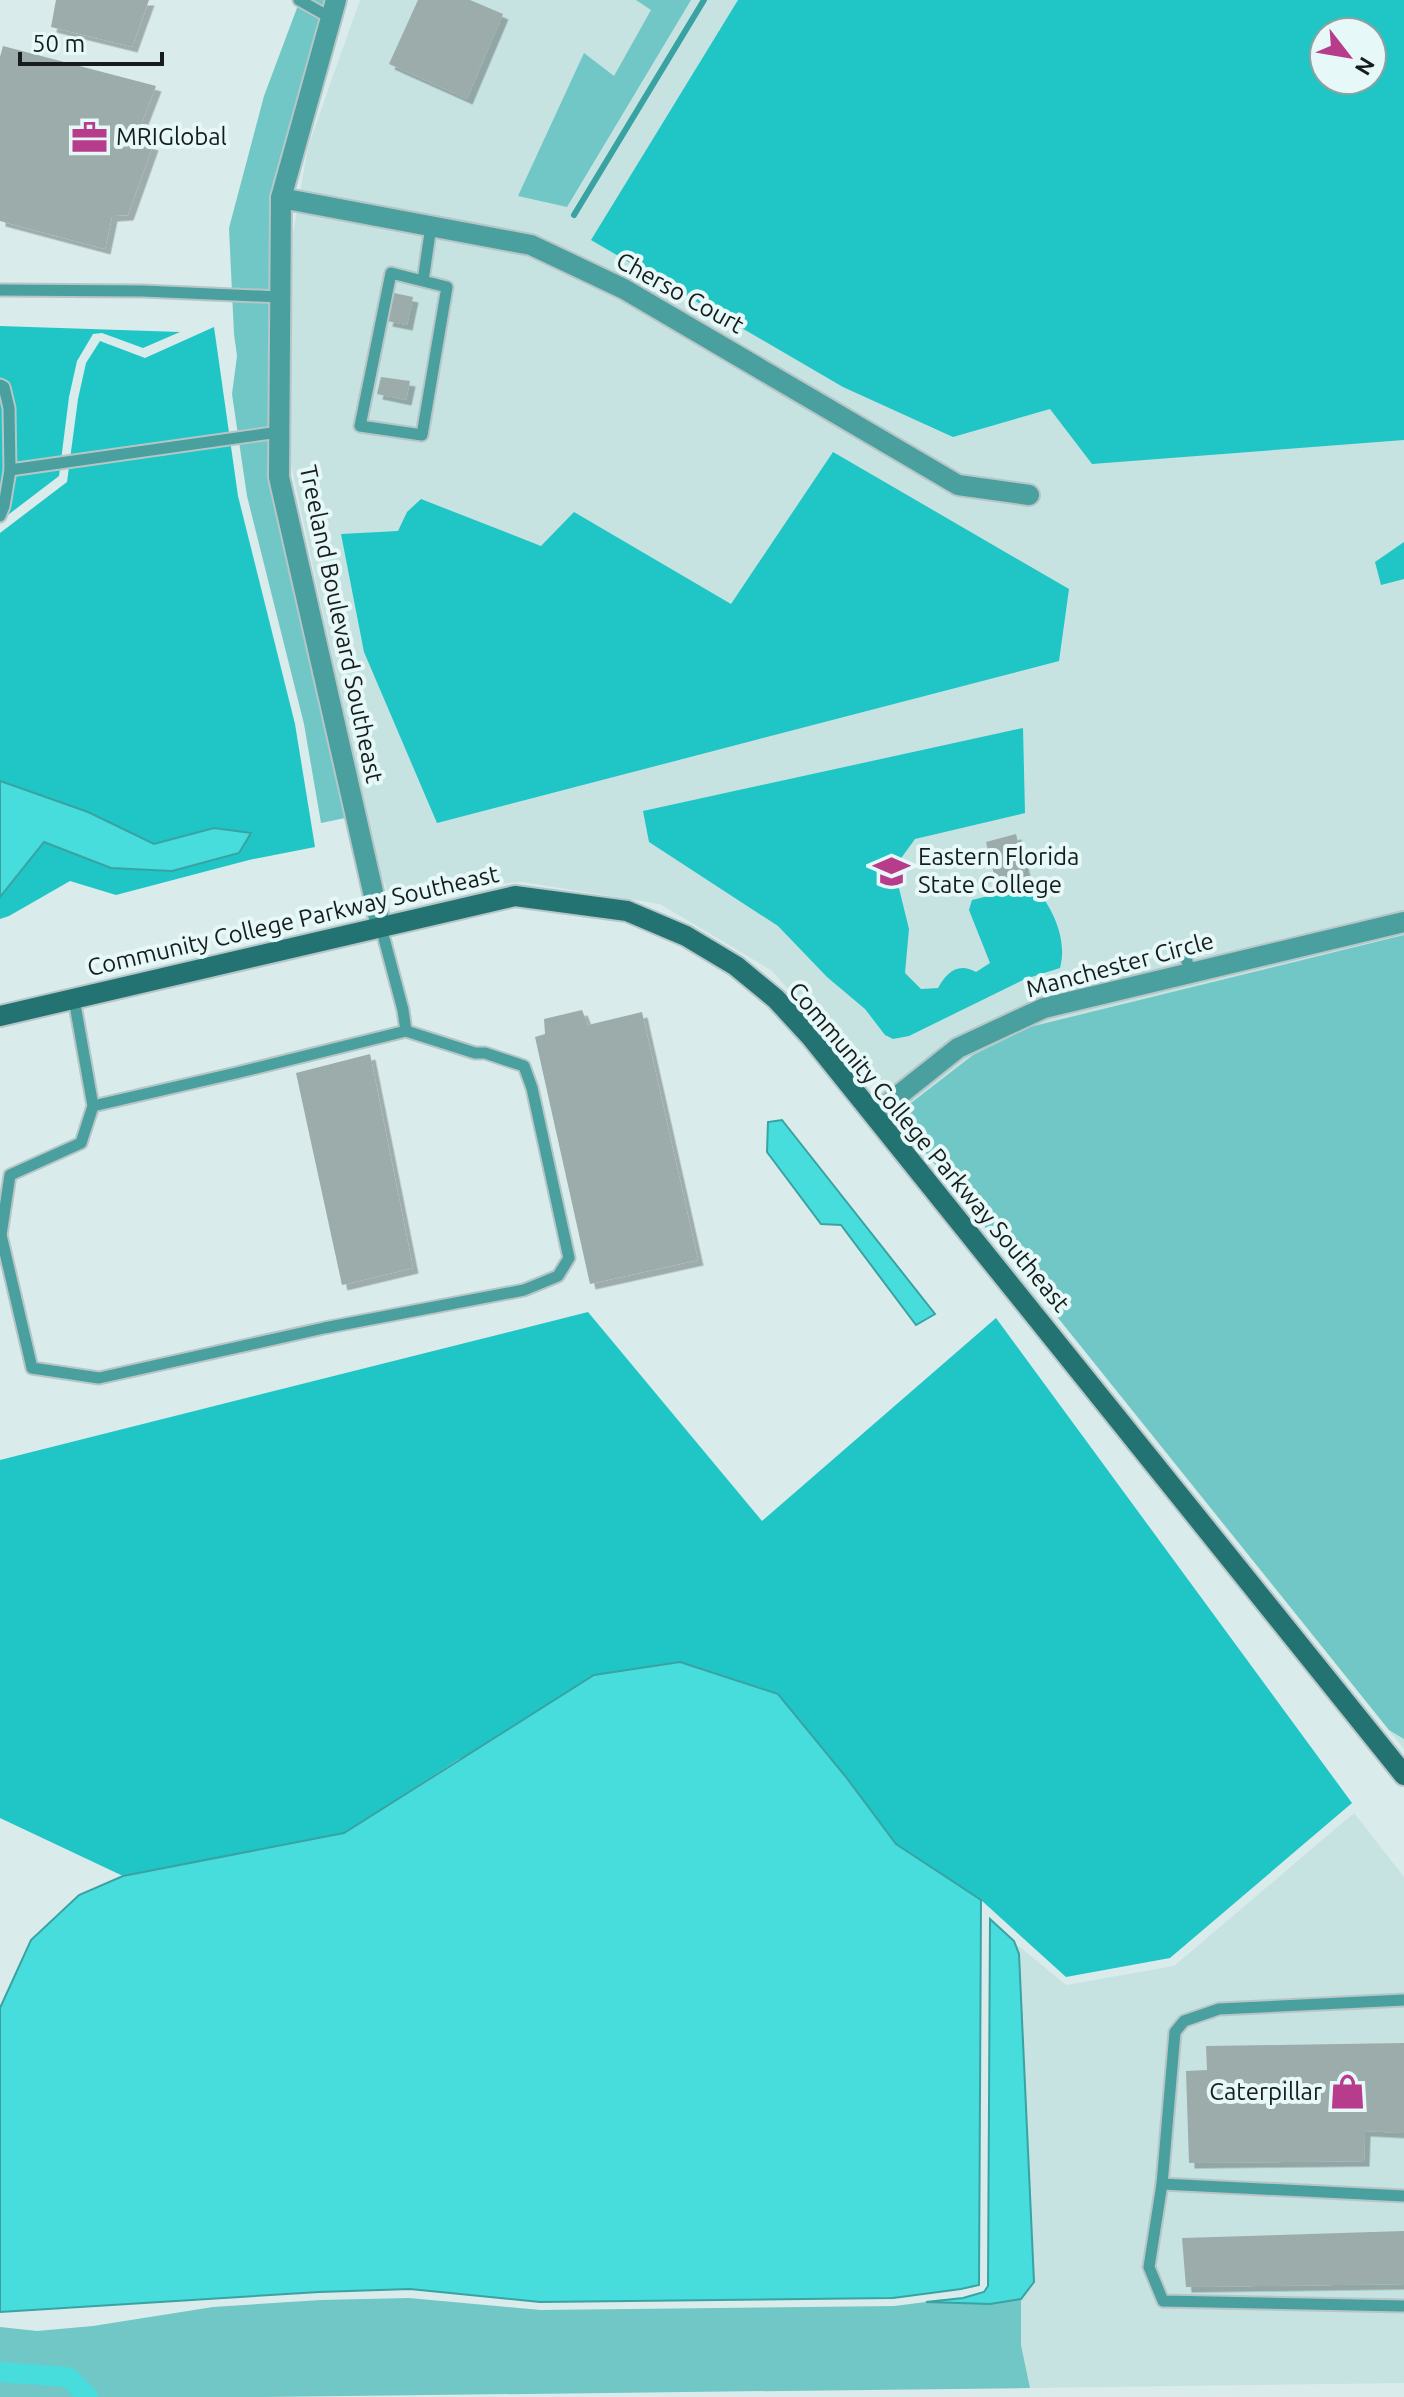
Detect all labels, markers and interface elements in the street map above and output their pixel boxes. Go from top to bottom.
scale bar [20,16,162,66]
north arrow [1308,16,1388,96]
text: 50 m [32,30,85,57]
text: N [1351,53,1381,80]
office icon: MRIGlobal [71,118,109,156]
place label: MRIGlobal [116,123,227,150]
street label: Cherso Court [612,246,749,339]
street label: Treeland Boulevard Southeast [295,463,388,786]
place label: Eastern Florida State College [918,843,1079,898]
school or university icon: Eastern Florida State College [873,852,911,890]
street label: Community College Parkway Southeast [84,860,502,981]
street label: Manchester Circle [1023,927,1217,1003]
street label: Community College Parkway Southeast [784,977,1076,1317]
shop icon: Caterpillar [1329,2073,1367,2111]
place label: Caterpillar [1209,2078,1322,2105]

